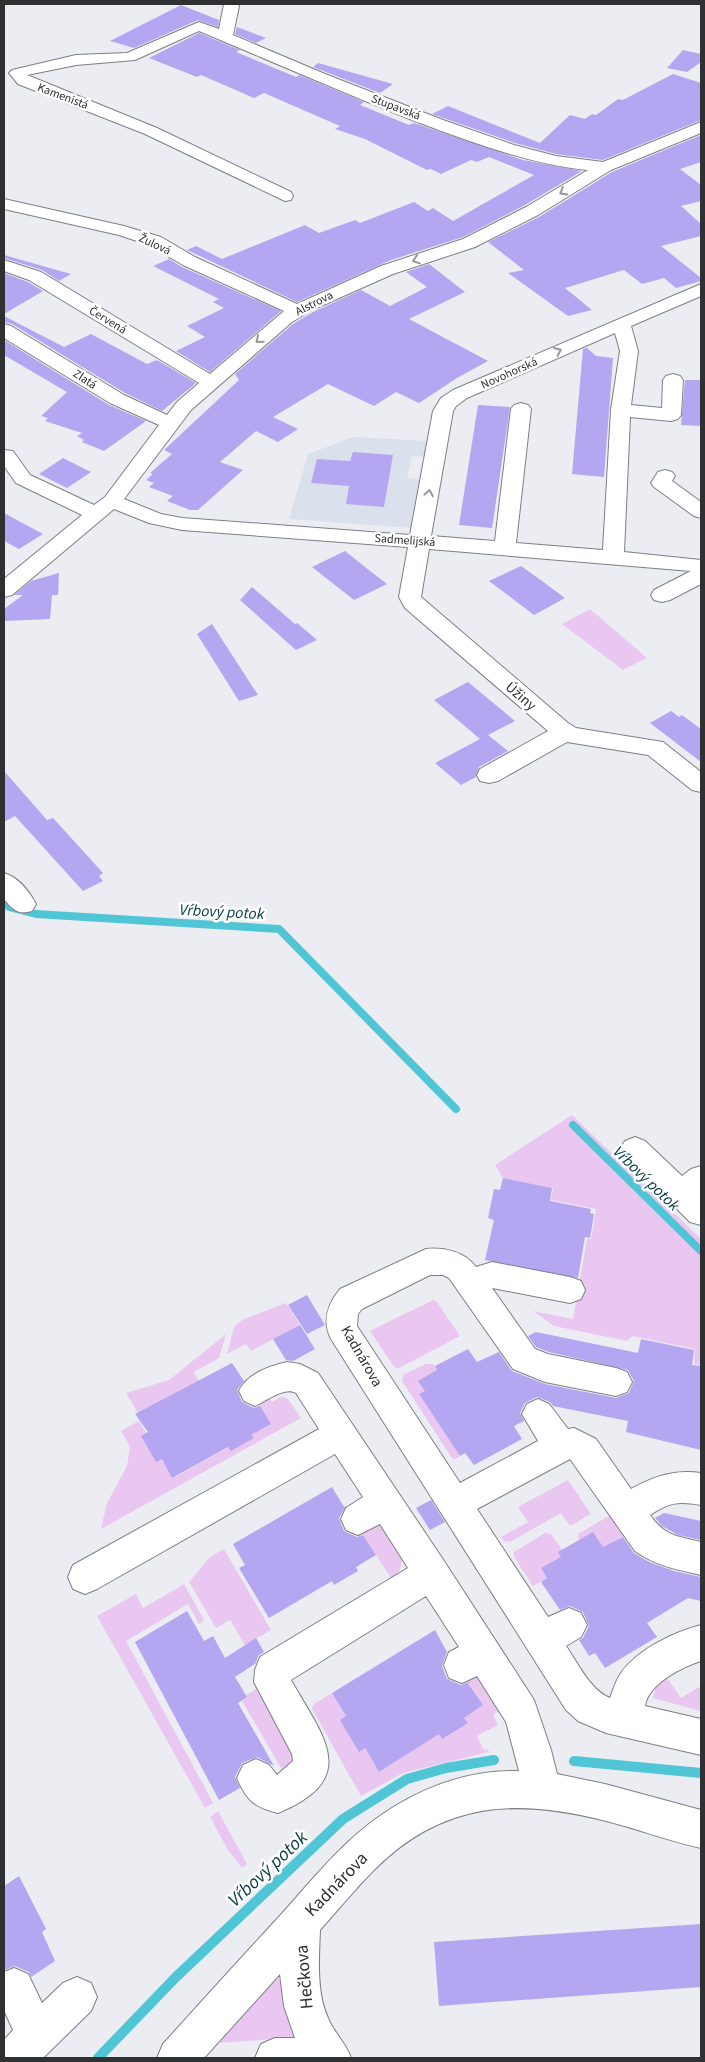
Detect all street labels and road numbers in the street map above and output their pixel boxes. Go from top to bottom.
street label: Kamenistá [35,79,91,114]
street label: Stupavská [369,90,423,125]
street label: Žulová [136,230,174,259]
street label: Alstrova [292,287,336,320]
street label: Červená [86,302,130,338]
street label: Novohorská [478,353,540,393]
street label: Zlatá [70,365,100,393]
street label: Sadmelijská [374,530,436,551]
street label: Úžiny [501,677,541,716]
street label: Kadnárova [336,1322,388,1391]
street label: Kadnárova [299,1846,374,1922]
street label: Hečkova [289,1944,320,2010]

